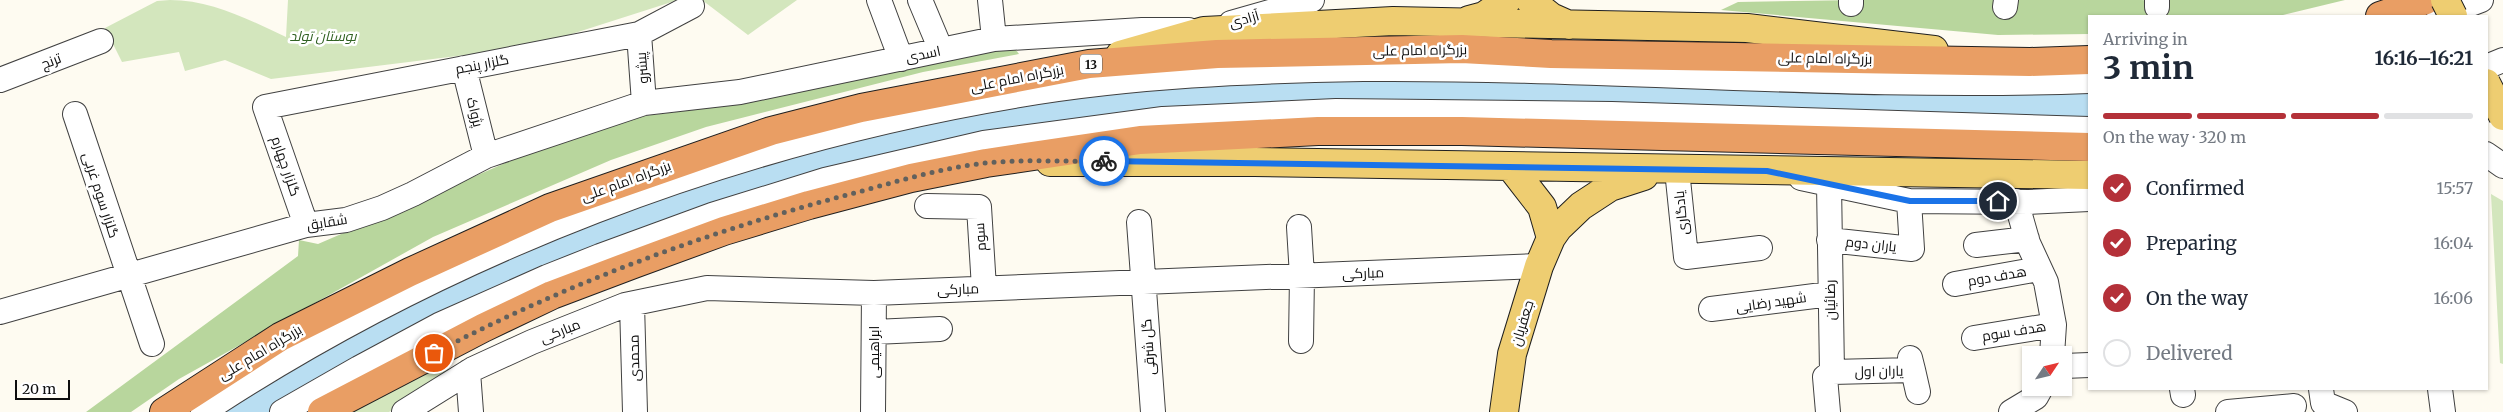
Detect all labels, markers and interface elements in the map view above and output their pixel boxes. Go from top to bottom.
street label: آزادی [1227,6,1261,32]
park label: بوستان تولد [289,27,358,45]
text: Arriving in [2103,29,2188,49]
street label: بزرگراه امام علی [1373,40,1467,61]
street label: اسدی [904,42,942,66]
text: 16:16–16:21 [2374,46,2473,70]
street label: بزرگراه امام علی [1778,48,1872,69]
text: 3 min [2103,48,2194,88]
street label: ترنج [38,49,64,73]
street label: گلزار پنجم [454,50,511,79]
street label: پیشرو [632,51,653,84]
road number: 13 [1080,54,1102,74]
street label: بزرگراه امام علی [969,60,1065,97]
street label: پژواک [462,95,487,129]
text: On the way · 320 m [2103,127,2246,147]
street label: گلزار چهارم [266,134,305,199]
courier [1079,136,1129,186]
icon: bike [1090,147,1118,175]
street label: گلزار سوم غربی [78,150,123,240]
street label: بزرگراه امام علی [579,156,674,207]
icon: check [2103,174,2131,202]
text: Confirmed [2146,176,2244,200]
text: 15:57 [2436,178,2473,198]
pin [1977,180,2019,222]
icon: home [1984,187,2012,215]
street label: یادگاری [1670,190,1692,236]
street label: شقایق [305,210,349,234]
street label: سوم [970,222,991,252]
icon: check [2103,229,2131,257]
text: Preparing [2146,231,2237,255]
street label: یاران دوم [1845,232,1898,257]
text: 16:04 [2434,233,2473,253]
street label: هدف دوم [1966,262,2028,291]
street label: مبارکی [1342,263,1384,283]
street label: مبارکی [937,279,979,299]
street label: رضائیان [1821,280,1839,320]
icon: check [2103,284,2131,312]
text: On the way [2146,286,2248,310]
street label: شهید رضایی [1735,288,1807,316]
text: 16:06 [2434,288,2473,308]
street label: جعفریان [1507,298,1537,348]
street label: مبارکی [537,315,583,347]
street label: هدف سوم [1981,317,2048,346]
street label: گل شرقی [1137,318,1159,376]
street label: بزرگراه امام علی [215,320,306,385]
street label: ابراهیمی [865,326,883,378]
pin [413,332,455,374]
street label: محمدی [625,334,643,382]
icon: bag [420,339,448,367]
text: Delivered [2146,341,2233,365]
north arrow [2022,346,2072,396]
map controls [2022,346,2072,396]
street label: یاران اول [1855,362,1904,380]
scale bar [15,377,70,400]
text: 20 m [22,380,56,398]

